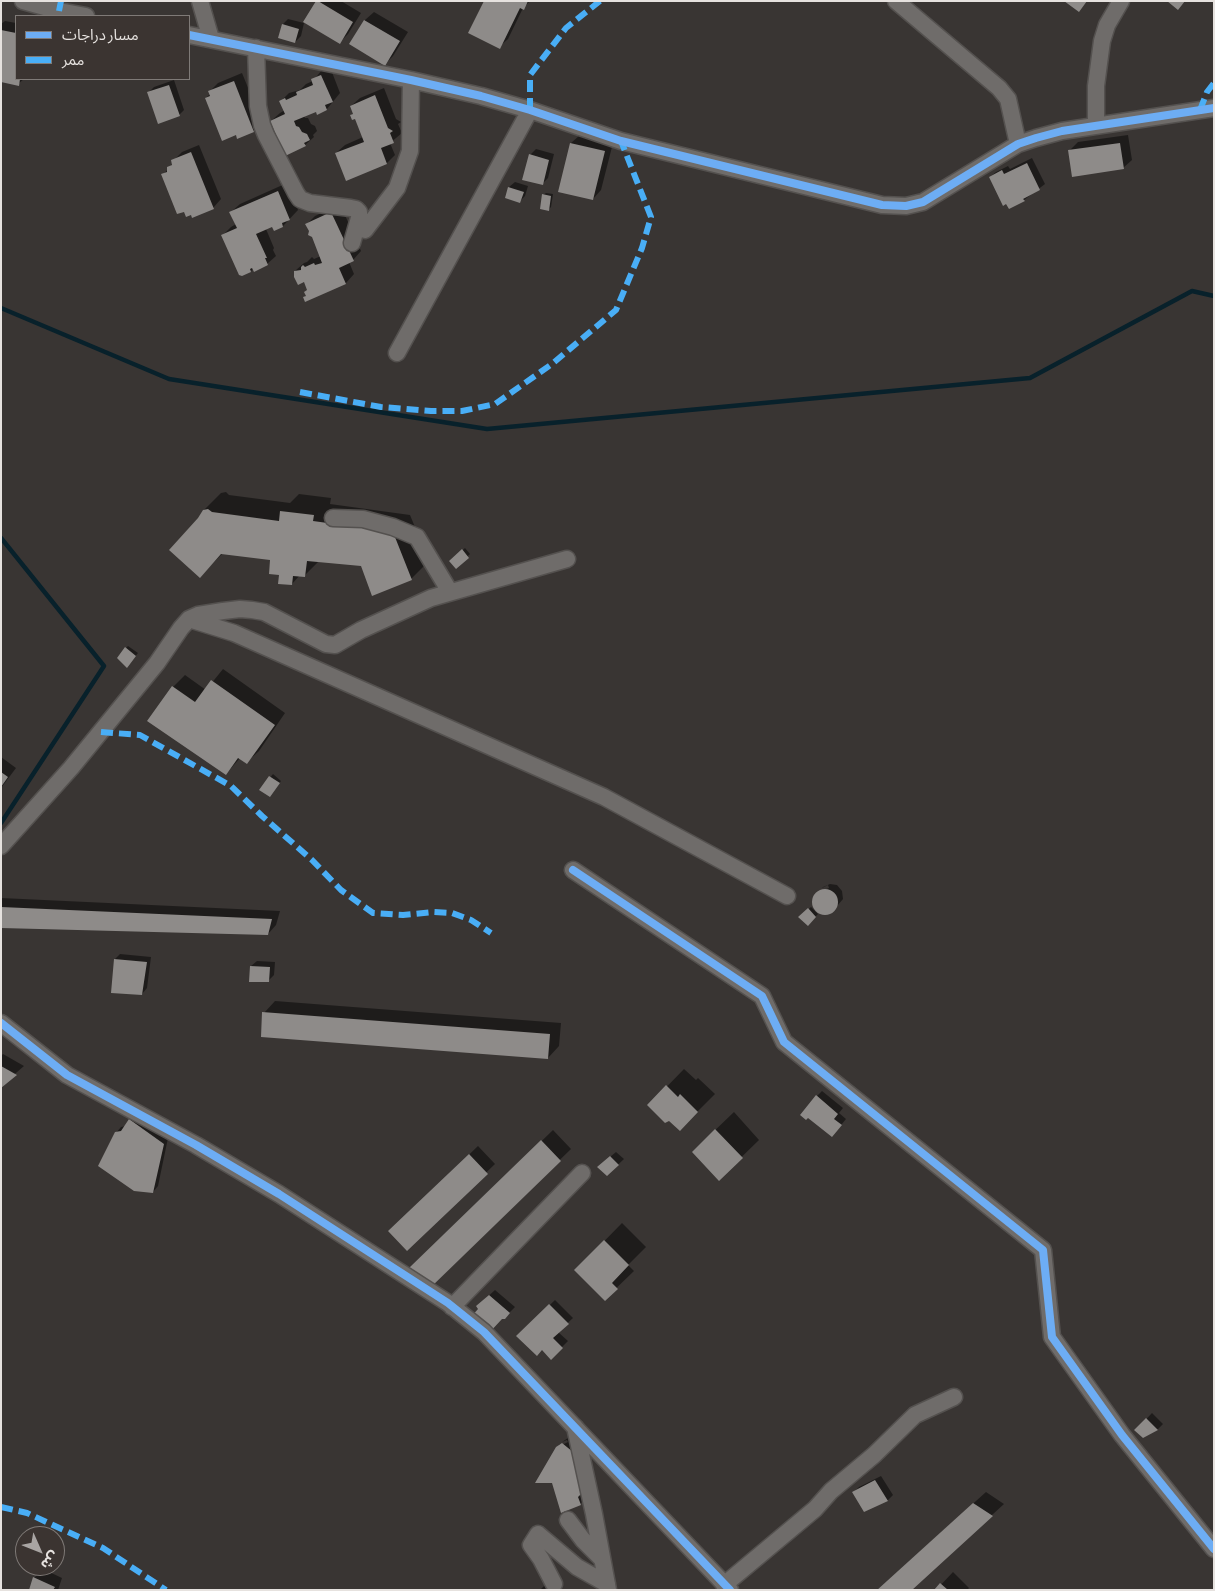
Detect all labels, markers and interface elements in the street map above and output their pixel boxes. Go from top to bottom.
legend [15,15,190,80]
text: مسار دراجات [62,26,139,43]
text: ممر [62,51,85,68]
north arrow [15,1526,65,1576]
text: ش [38,1548,62,1573]

